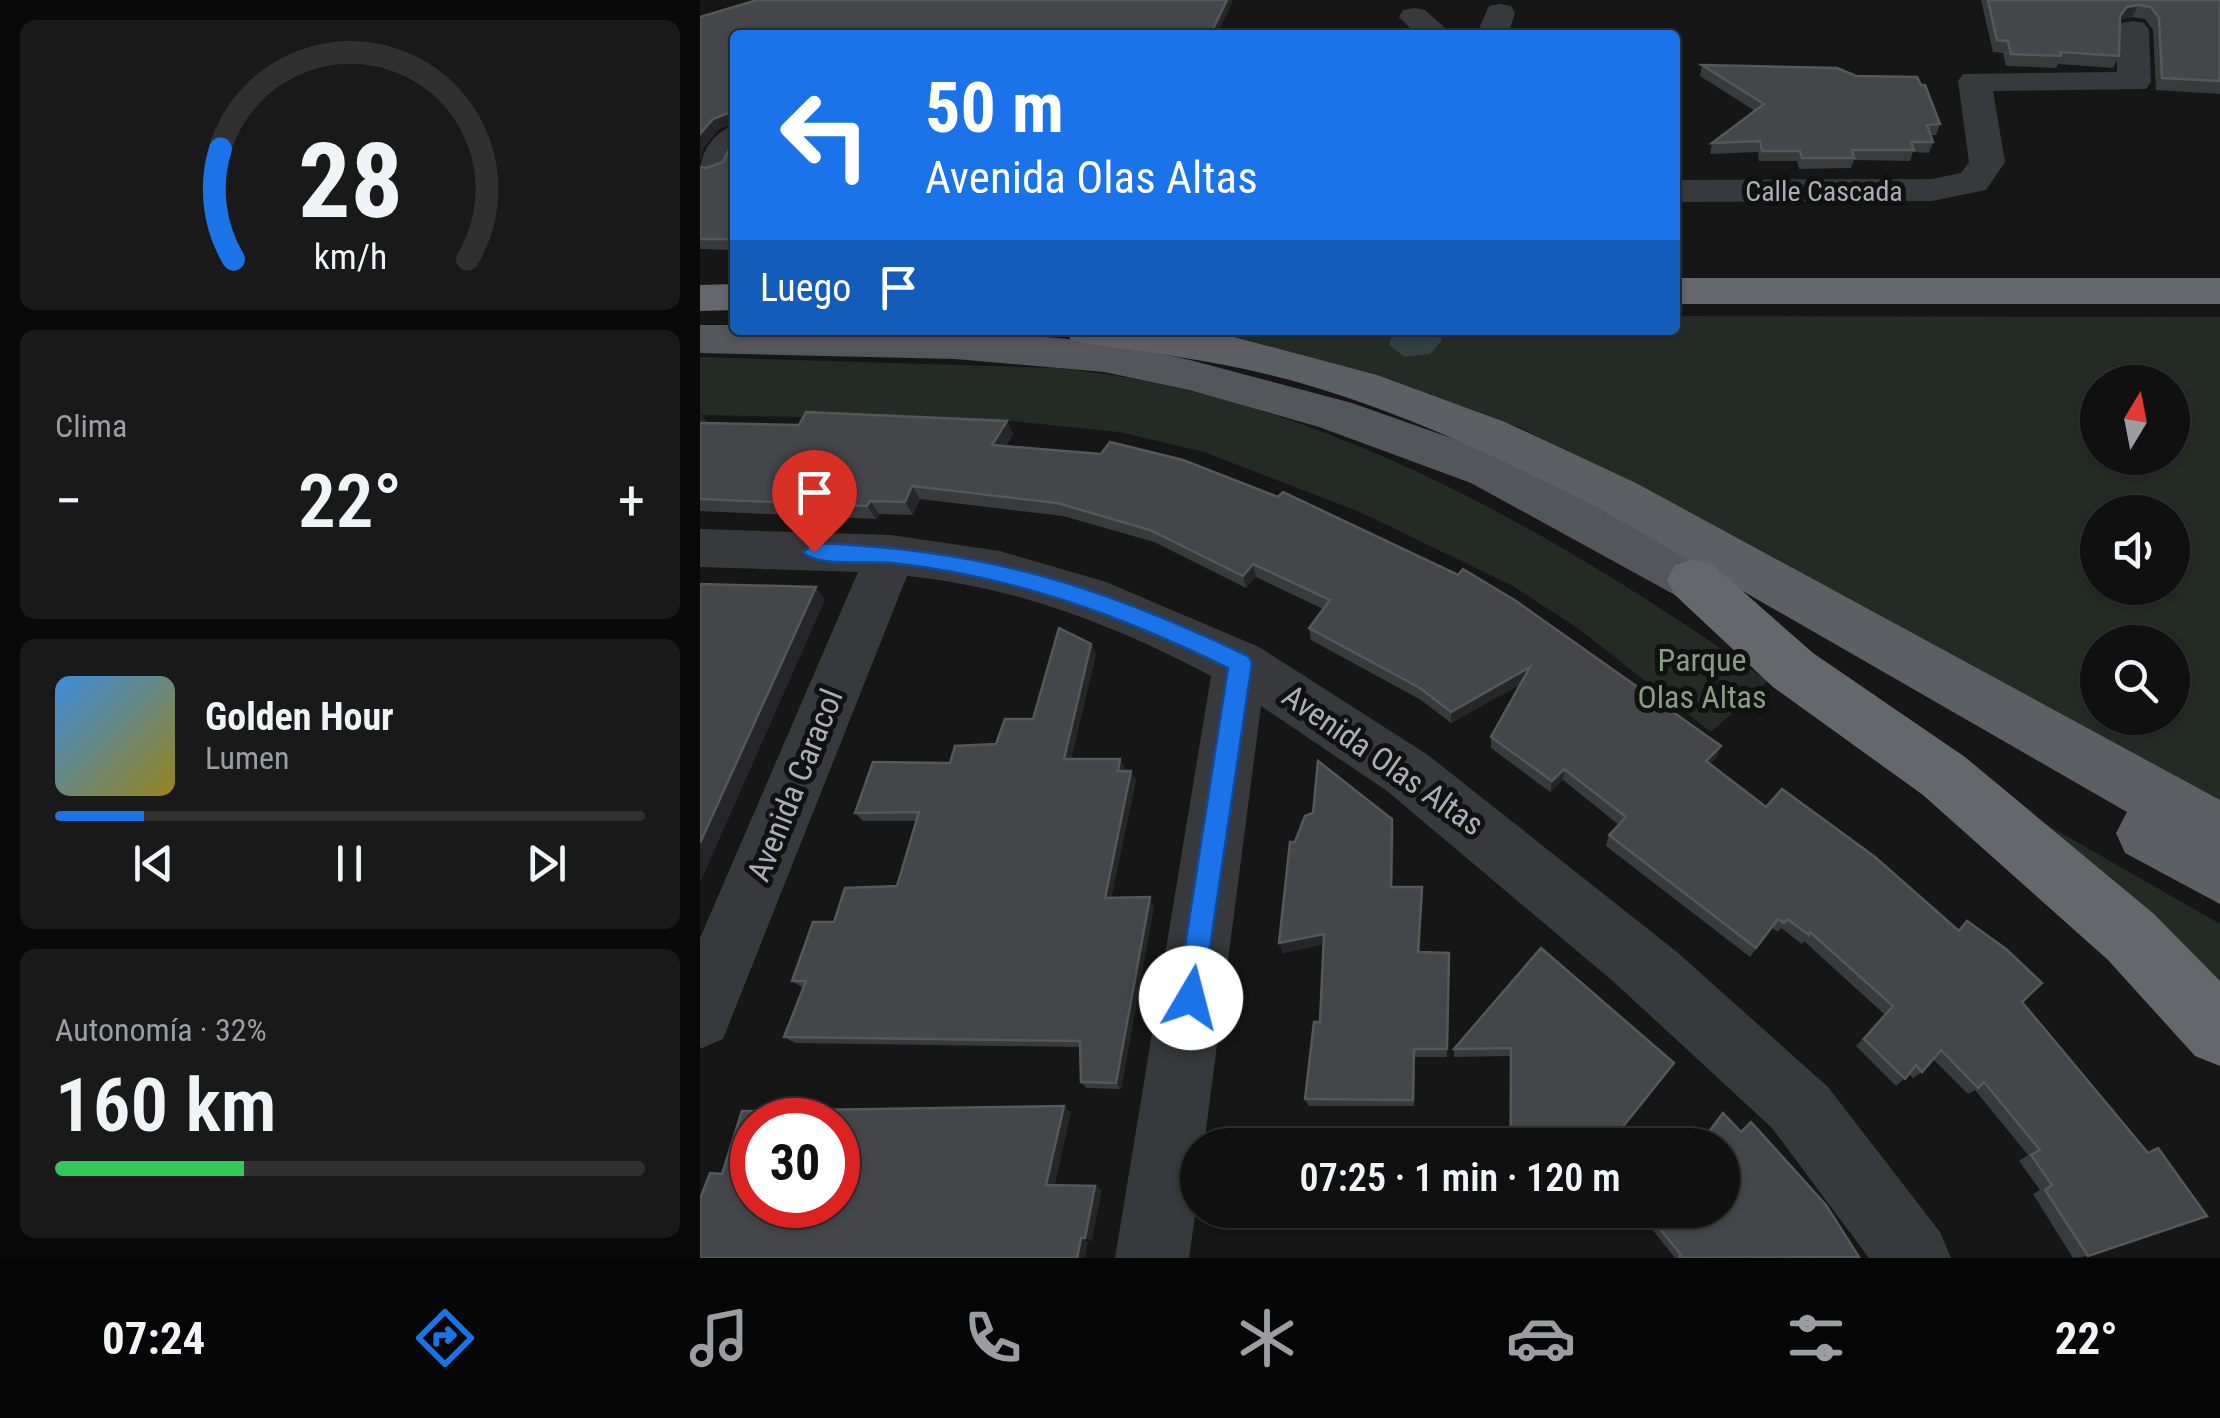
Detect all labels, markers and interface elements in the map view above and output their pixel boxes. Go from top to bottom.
text: 50 m [925,67,1064,149]
icon: left [760,70,890,200]
text: 28 [297,121,403,242]
text: Avenida Olas Altas [925,151,1258,204]
street label: Calle Cascada [1745,175,1903,208]
text: km/h [313,236,387,278]
icon: arrive [871,260,926,315]
text: Luego [760,266,851,310]
north arrow [2080,365,2190,475]
map controls [2080,365,2190,735]
text: Clima [55,407,127,445]
pin [772,450,857,553]
text: 22° [298,457,402,545]
icon: arrive [787,465,842,520]
text: − [55,469,83,533]
text: + [618,469,645,533]
button: sound [2080,495,2190,605]
button: search [2080,625,2190,735]
park label: Parque Olas Altas [1637,641,1767,716]
street label: Avenida Olas Altas [1275,677,1491,843]
street label: Avenida Caracol [739,683,851,887]
text: Golden Hour [205,695,394,739]
text: Lumen [205,739,290,777]
icon: previous [126,836,181,891]
icon: pause [322,836,377,891]
icon: next [519,836,574,891]
position arrow [1139,946,1243,1050]
text: Autonomía · 32% [55,1011,267,1049]
text: 160 km [55,1061,277,1149]
speed limit sign: 30 [730,1098,860,1228]
text: 07:25 · 1 min · 120 m [1300,1156,1620,1200]
icon: directions [410,1303,480,1373]
icon: music [684,1303,754,1373]
icon: phone [958,1303,1028,1373]
icon: climate [1232,1303,1302,1373]
icon: car [1506,1303,1576,1373]
icon: filters [1781,1303,1851,1373]
text: 07:24 [102,1312,205,1365]
text: 22° [2055,1312,2118,1365]

